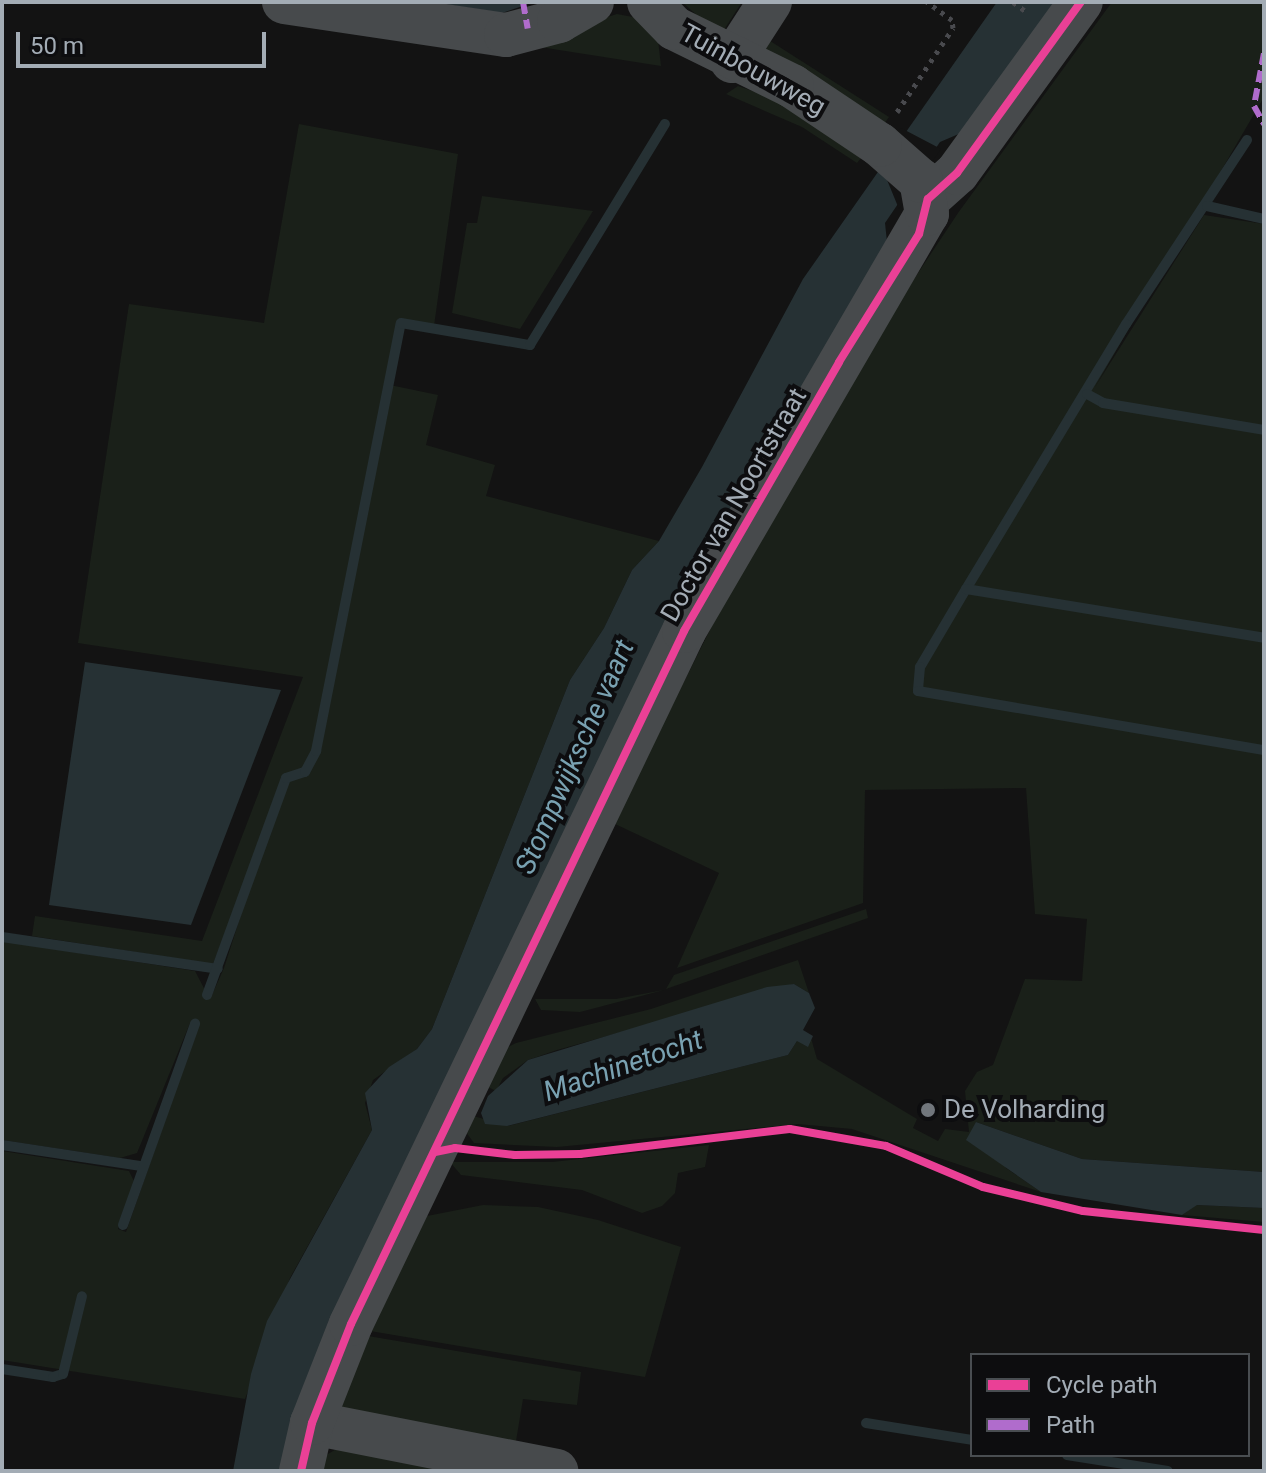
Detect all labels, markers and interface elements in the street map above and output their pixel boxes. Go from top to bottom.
scale bar [20,16,270,66]
street label: Tuinbouwweg [675,17,831,123]
text: 50 m [30,32,84,60]
street label: Doctor van Noortstraat [654,383,814,627]
water label: Stompwijksche vaart [508,635,642,879]
water label: Machinetocht [539,1023,707,1109]
place label: De Volharding [944,1094,1105,1126]
marker: De Volharding [919,1101,937,1119]
legend [970,1353,1250,1457]
text: Cycle path [1046,1371,1158,1399]
text: Path [1046,1411,1095,1439]

